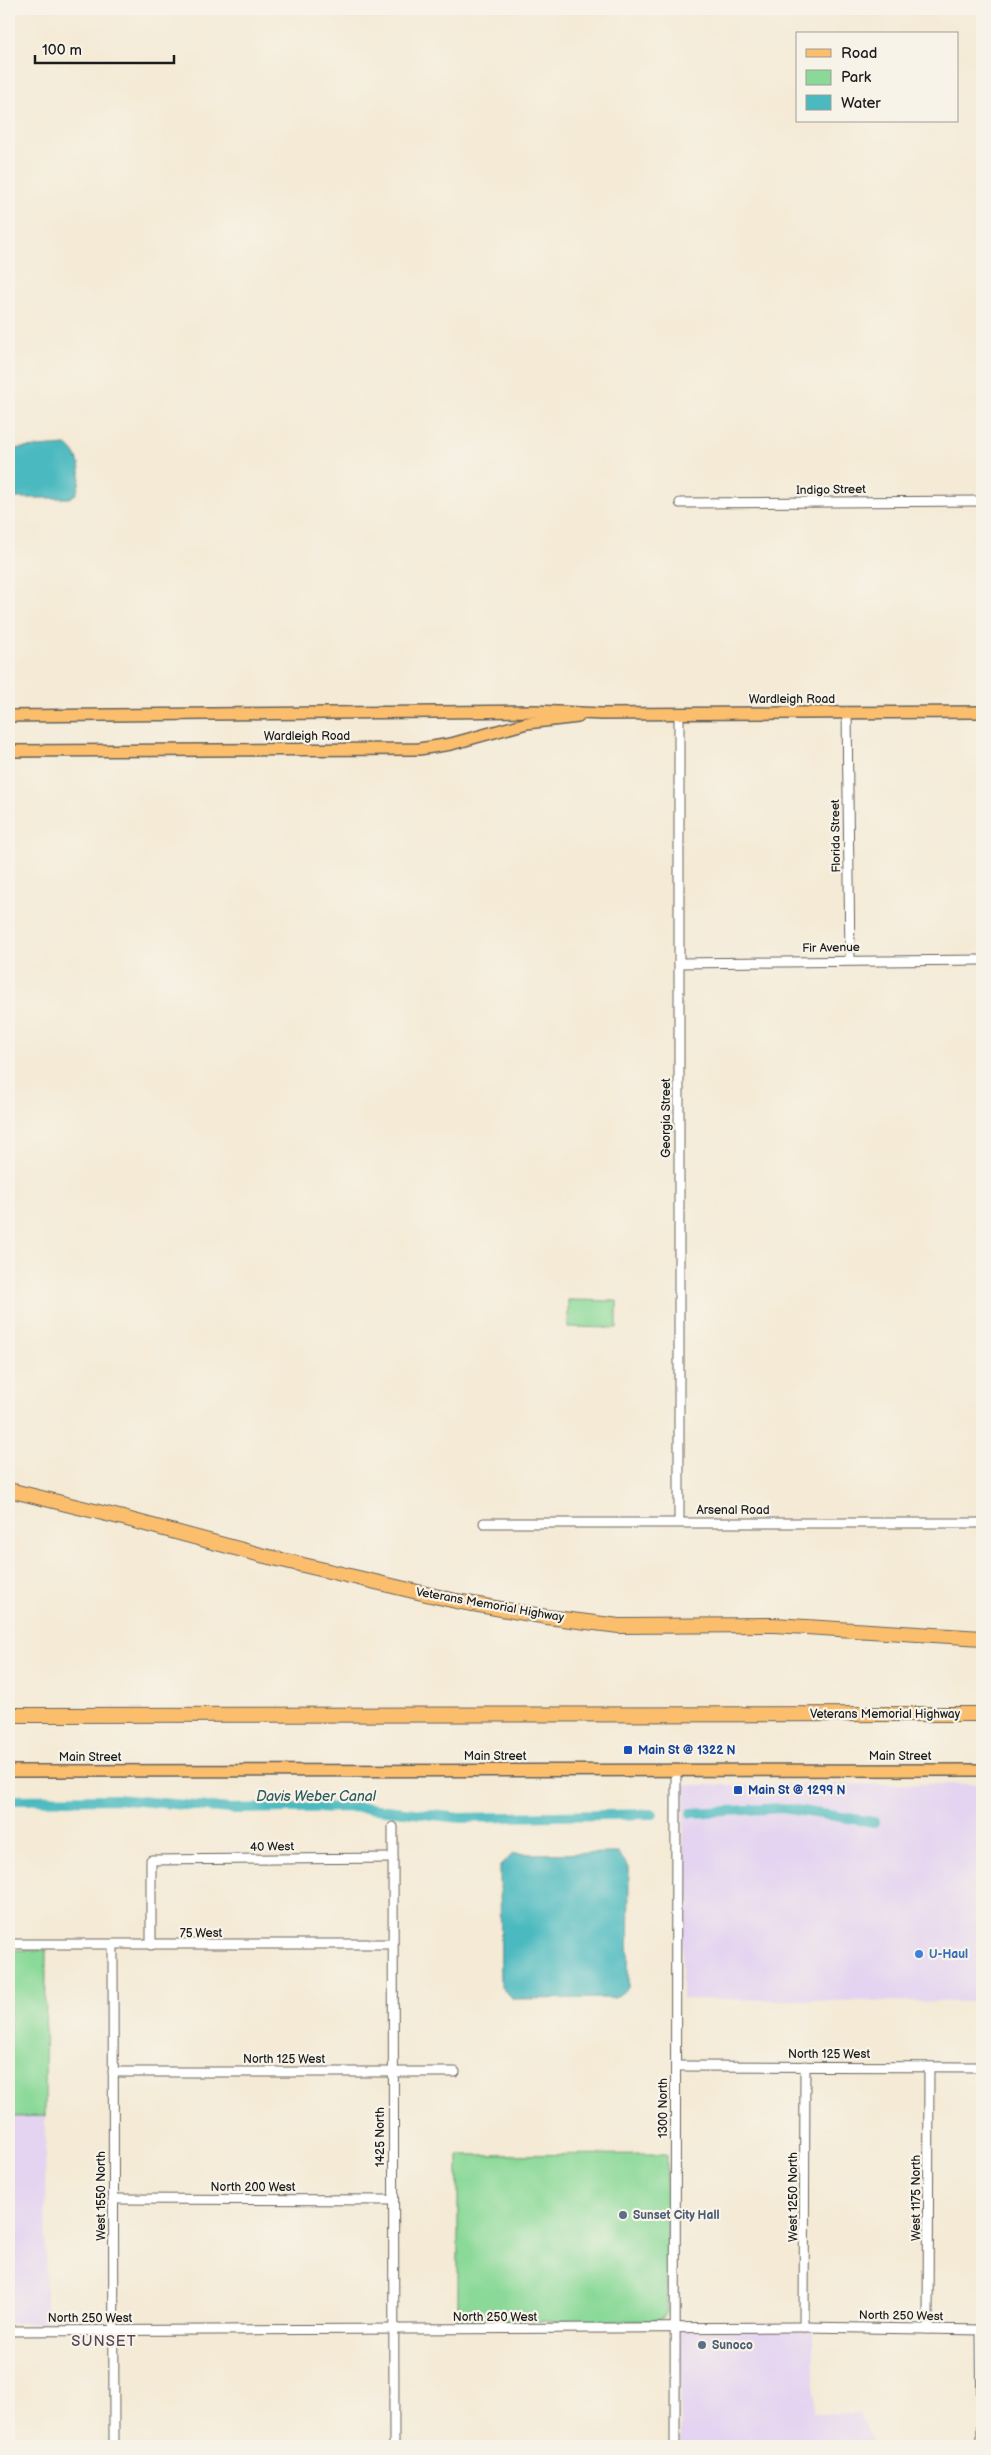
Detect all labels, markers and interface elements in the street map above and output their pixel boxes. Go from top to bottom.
scale bar [35,32,174,64]
legend [796,32,958,122]
text: 100 m [42,41,82,60]
text: Road [841,44,877,63]
text: Park [841,68,872,87]
text: Water [841,94,881,113]
street label: Indigo Street [796,482,866,498]
street label: Wardleigh Road [749,692,835,707]
street label: Wardleigh Road [264,729,350,744]
street label: Florida Street [828,799,844,873]
street label: Fir Avenue [802,940,860,956]
street label: Georgia Street [659,1078,674,1158]
street label: Arsenal Road [696,1503,770,1518]
street label: Veterans Memorial Highway [415,1585,566,1626]
street label: Veterans Memorial Highway [810,1707,961,1722]
place label: Main St @ 1322 N [638,1743,736,1758]
marker: Main St @ 1322 N [622,1744,634,1756]
street label: Main Street [464,1749,527,1764]
street label: Main Street [869,1749,932,1764]
street label: Main Street [59,1750,122,1765]
place label: Main St @ 1299 N [748,1783,846,1798]
marker: Main St @ 1299 N [732,1784,744,1796]
water label: Davis Weber Canal [256,1788,377,1805]
street label: 40 West [250,1839,295,1855]
street label: 75 West [180,1926,223,1941]
place label: U-Haul [929,1947,968,1962]
marker: U-Haul [913,1948,925,1960]
street label: North 125 West [788,2047,870,2062]
street label: North 125 West [243,2052,325,2067]
street label: 1300 North [656,2078,671,2138]
street label: 1425 North [373,2107,388,2167]
street label: West 1550 North [94,2151,109,2241]
street label: West 1250 North [786,2152,801,2242]
street label: West 1175 North [909,2155,924,2241]
street label: North 200 West [211,2180,296,2195]
place label: Sunset City Hall [633,2208,719,2223]
marker: Sunset City Hall [617,2209,629,2221]
street label: North 250 West [859,2308,944,2324]
street label: North 250 West [453,2310,538,2325]
street label: North 250 West [48,2311,133,2326]
district label: SUNSET [71,2332,137,2351]
place label: Sunoco [712,2338,753,2353]
marker: Sunoco [696,2339,708,2351]

